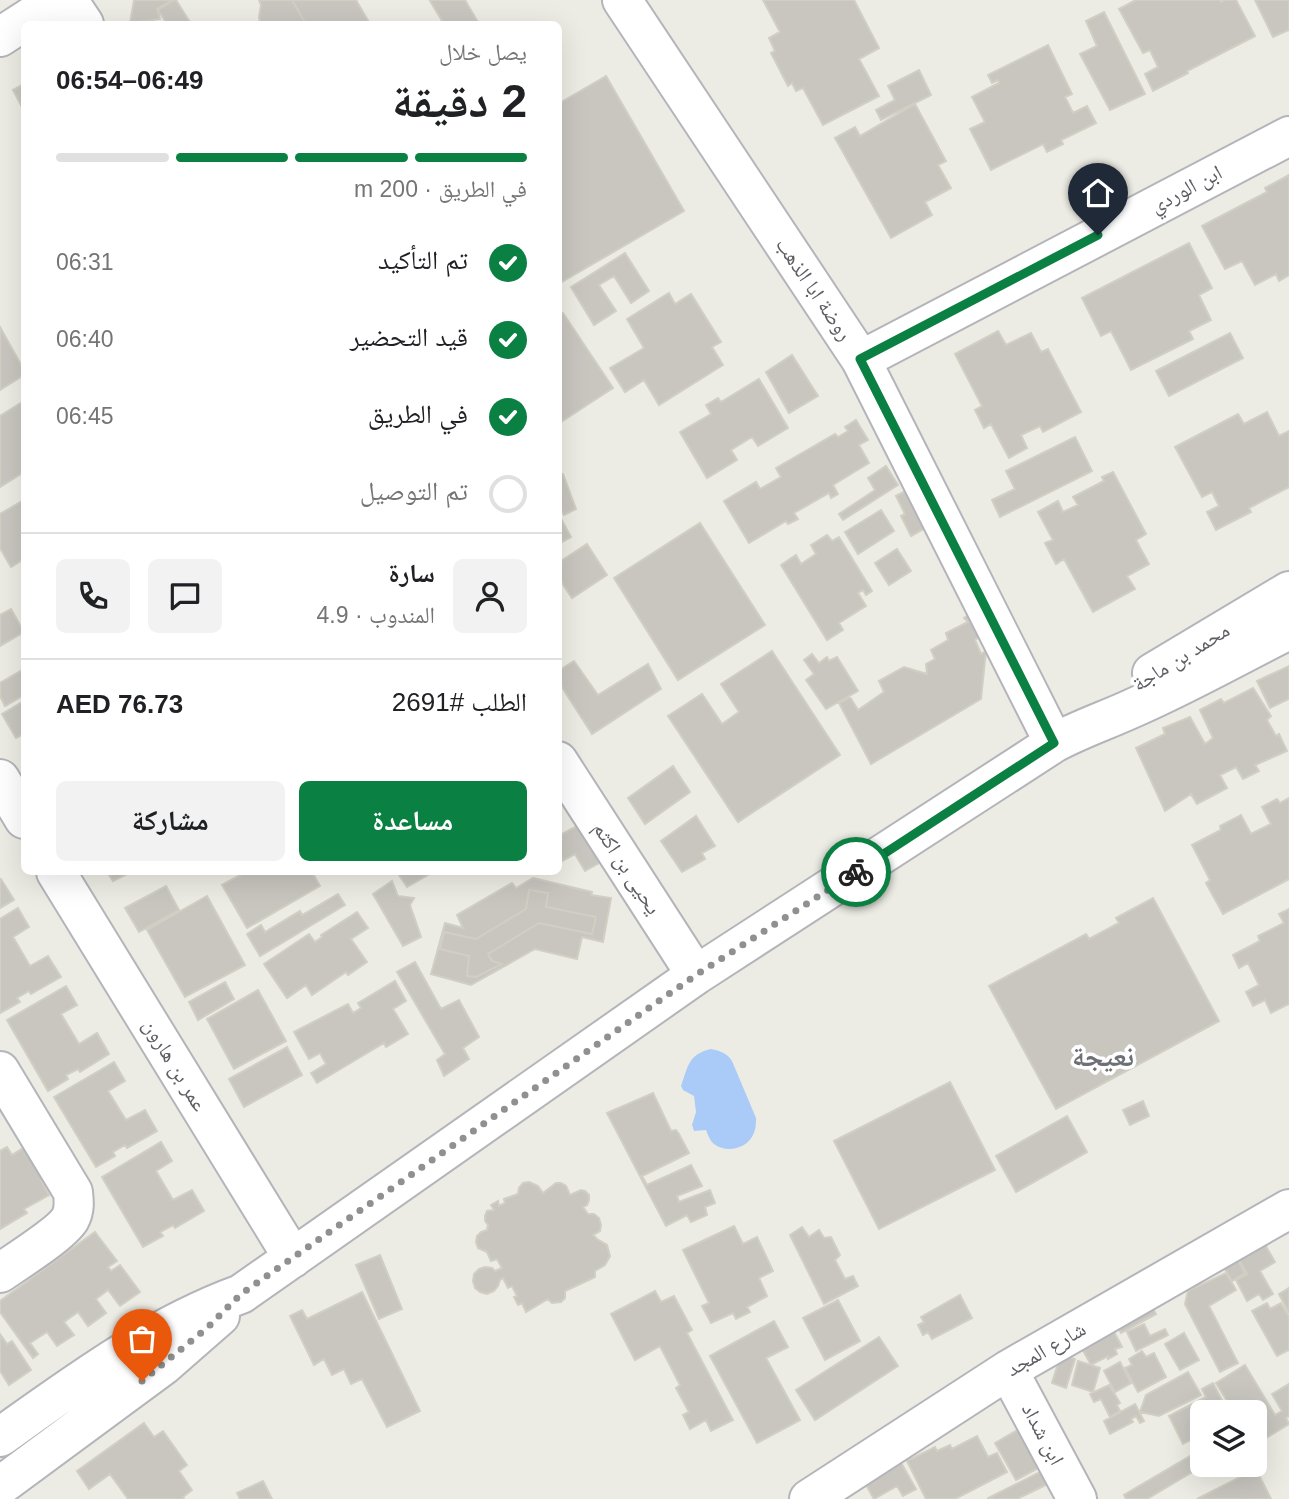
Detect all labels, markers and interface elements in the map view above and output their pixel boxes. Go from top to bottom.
text: يصل خلال [439,39,527,65]
text: 06:49–06:54 [56,65,203,95]
text: 2 دقيقة [392,75,527,127]
street label: ابن الوردي [1146,160,1228,222]
pin [1068,163,1128,235]
icon: home [1079,174,1117,212]
text: في الطريق · 200 m [354,176,527,202]
street label: روضة ابا الذهب [771,233,857,345]
icon: check [489,244,527,282]
text: تم التأكيد [378,245,468,275]
text: 06:31 [56,249,114,275]
icon: check [489,321,527,359]
text: قيد التحضير [350,322,468,352]
text: 06:40 [56,326,114,352]
icon: check [489,398,527,436]
text: في الطريق [368,399,468,429]
text: 06:45 [56,403,114,429]
text: تم التوصيل [360,476,468,506]
text: سارة [388,558,435,588]
button: phone [56,559,130,633]
button: chat [148,559,222,633]
button: person [453,559,527,633]
text: المندوب · 4.9 [317,602,435,628]
street label: محمد بن ماجة [1128,618,1234,697]
text: الطلب #2691 [392,687,527,717]
text: AED 76.73 [56,689,183,719]
button: مشاركة [56,781,285,861]
button: مساعدة [299,781,527,861]
street label: يحيى بن اكثم [587,817,666,920]
courier [821,837,891,907]
icon: bike [837,853,875,891]
street label: عمر بن هارون [137,1014,212,1116]
district label: نعيجة [1072,1041,1134,1073]
pin [112,1309,172,1381]
street label: شارع المجد [1002,1317,1091,1382]
icon: bag [123,1320,161,1358]
street label: ابن شداد [1016,1399,1069,1469]
map controls [1190,1400,1267,1477]
button: layers [1190,1400,1267,1477]

